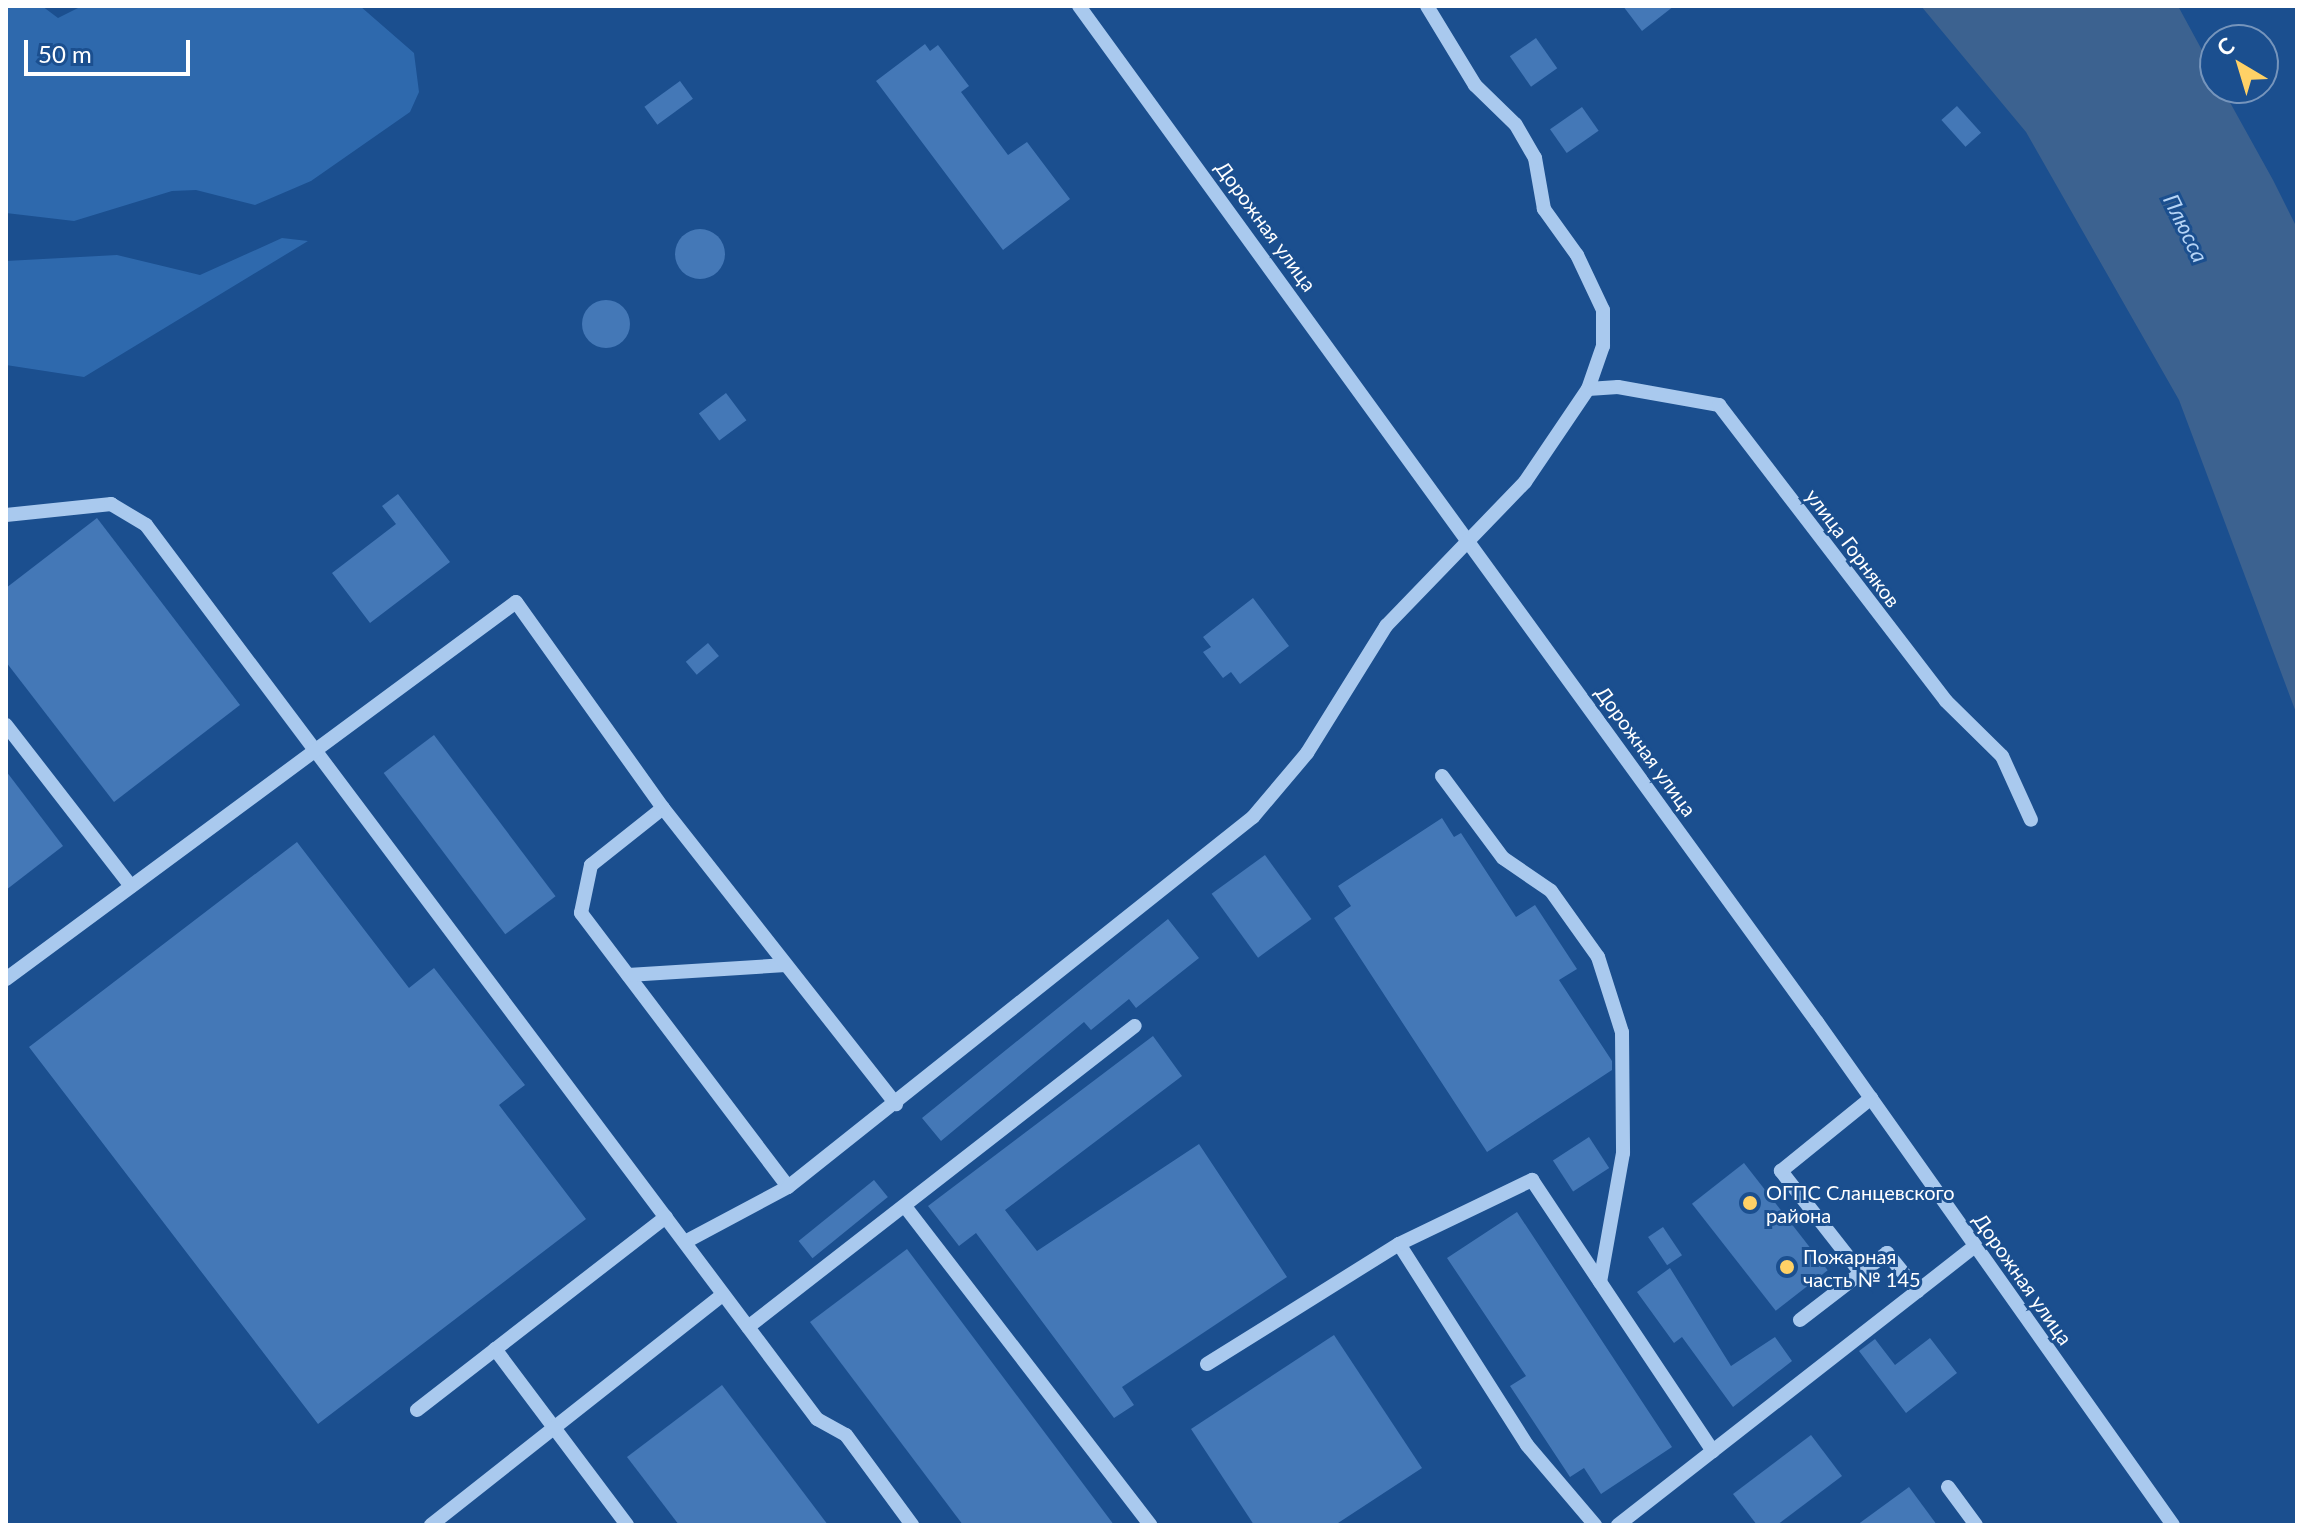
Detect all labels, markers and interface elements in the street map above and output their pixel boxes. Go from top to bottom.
scale bar [28,24,194,74]
north arrow [2199,24,2279,104]
text: С [2211,31,2239,61]
text: 50 m [38,39,92,68]
street label: Дорожная улица [1211,156,1321,296]
water label: Плюсса [2158,189,2214,267]
street label: улица Горняков [1801,484,1905,612]
street label: Дорожная улица [1591,681,1701,821]
place label: ОГПС Сланцевского района [1766,1180,1955,1227]
marker: ОГПС Сланцевского района [1741,1194,1759,1212]
street label: Дорожная улица [1969,1209,2077,1349]
place label: Пожарная часть № 145 [1803,1244,1921,1291]
marker: Пожарная часть № 145 [1778,1258,1796,1276]

